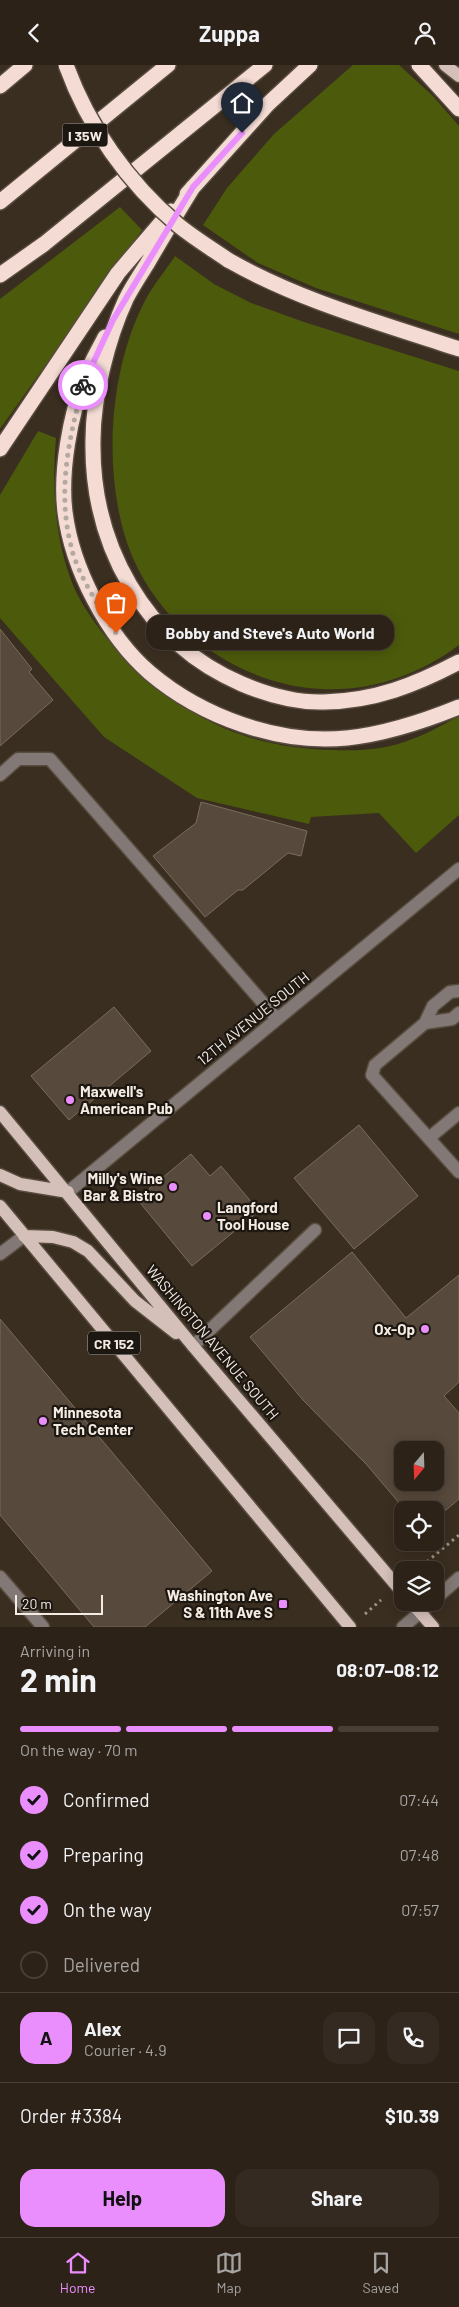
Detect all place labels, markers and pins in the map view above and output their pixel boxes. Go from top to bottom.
pin [221,82,263,133]
pin [95,582,137,633]
callout: Bobby and Steve's Auto World [146,615,394,651]
place label: Maxwell's American Pub [80,1082,173,1117]
marker: Maxwell's American Pub [64,1094,76,1106]
place label: Milly's Wine Bar & Bistro [83,1169,163,1204]
marker: Milly's Wine Bar & Bistro [167,1181,179,1193]
place label: Langford Tool House [217,1198,290,1233]
marker: Langford Tool House [201,1210,213,1222]
place label: Ox-Op [374,1320,415,1338]
marker: Ox-Op [419,1323,431,1335]
place label: Minnesota Tech Center [53,1403,133,1438]
marker: Minnesota Tech Center [37,1415,49,1427]
place label: Washington Ave S & 11th Ave S [167,1586,273,1621]
marker: Washington Ave S & 11th Ave S [277,1598,289,1610]

